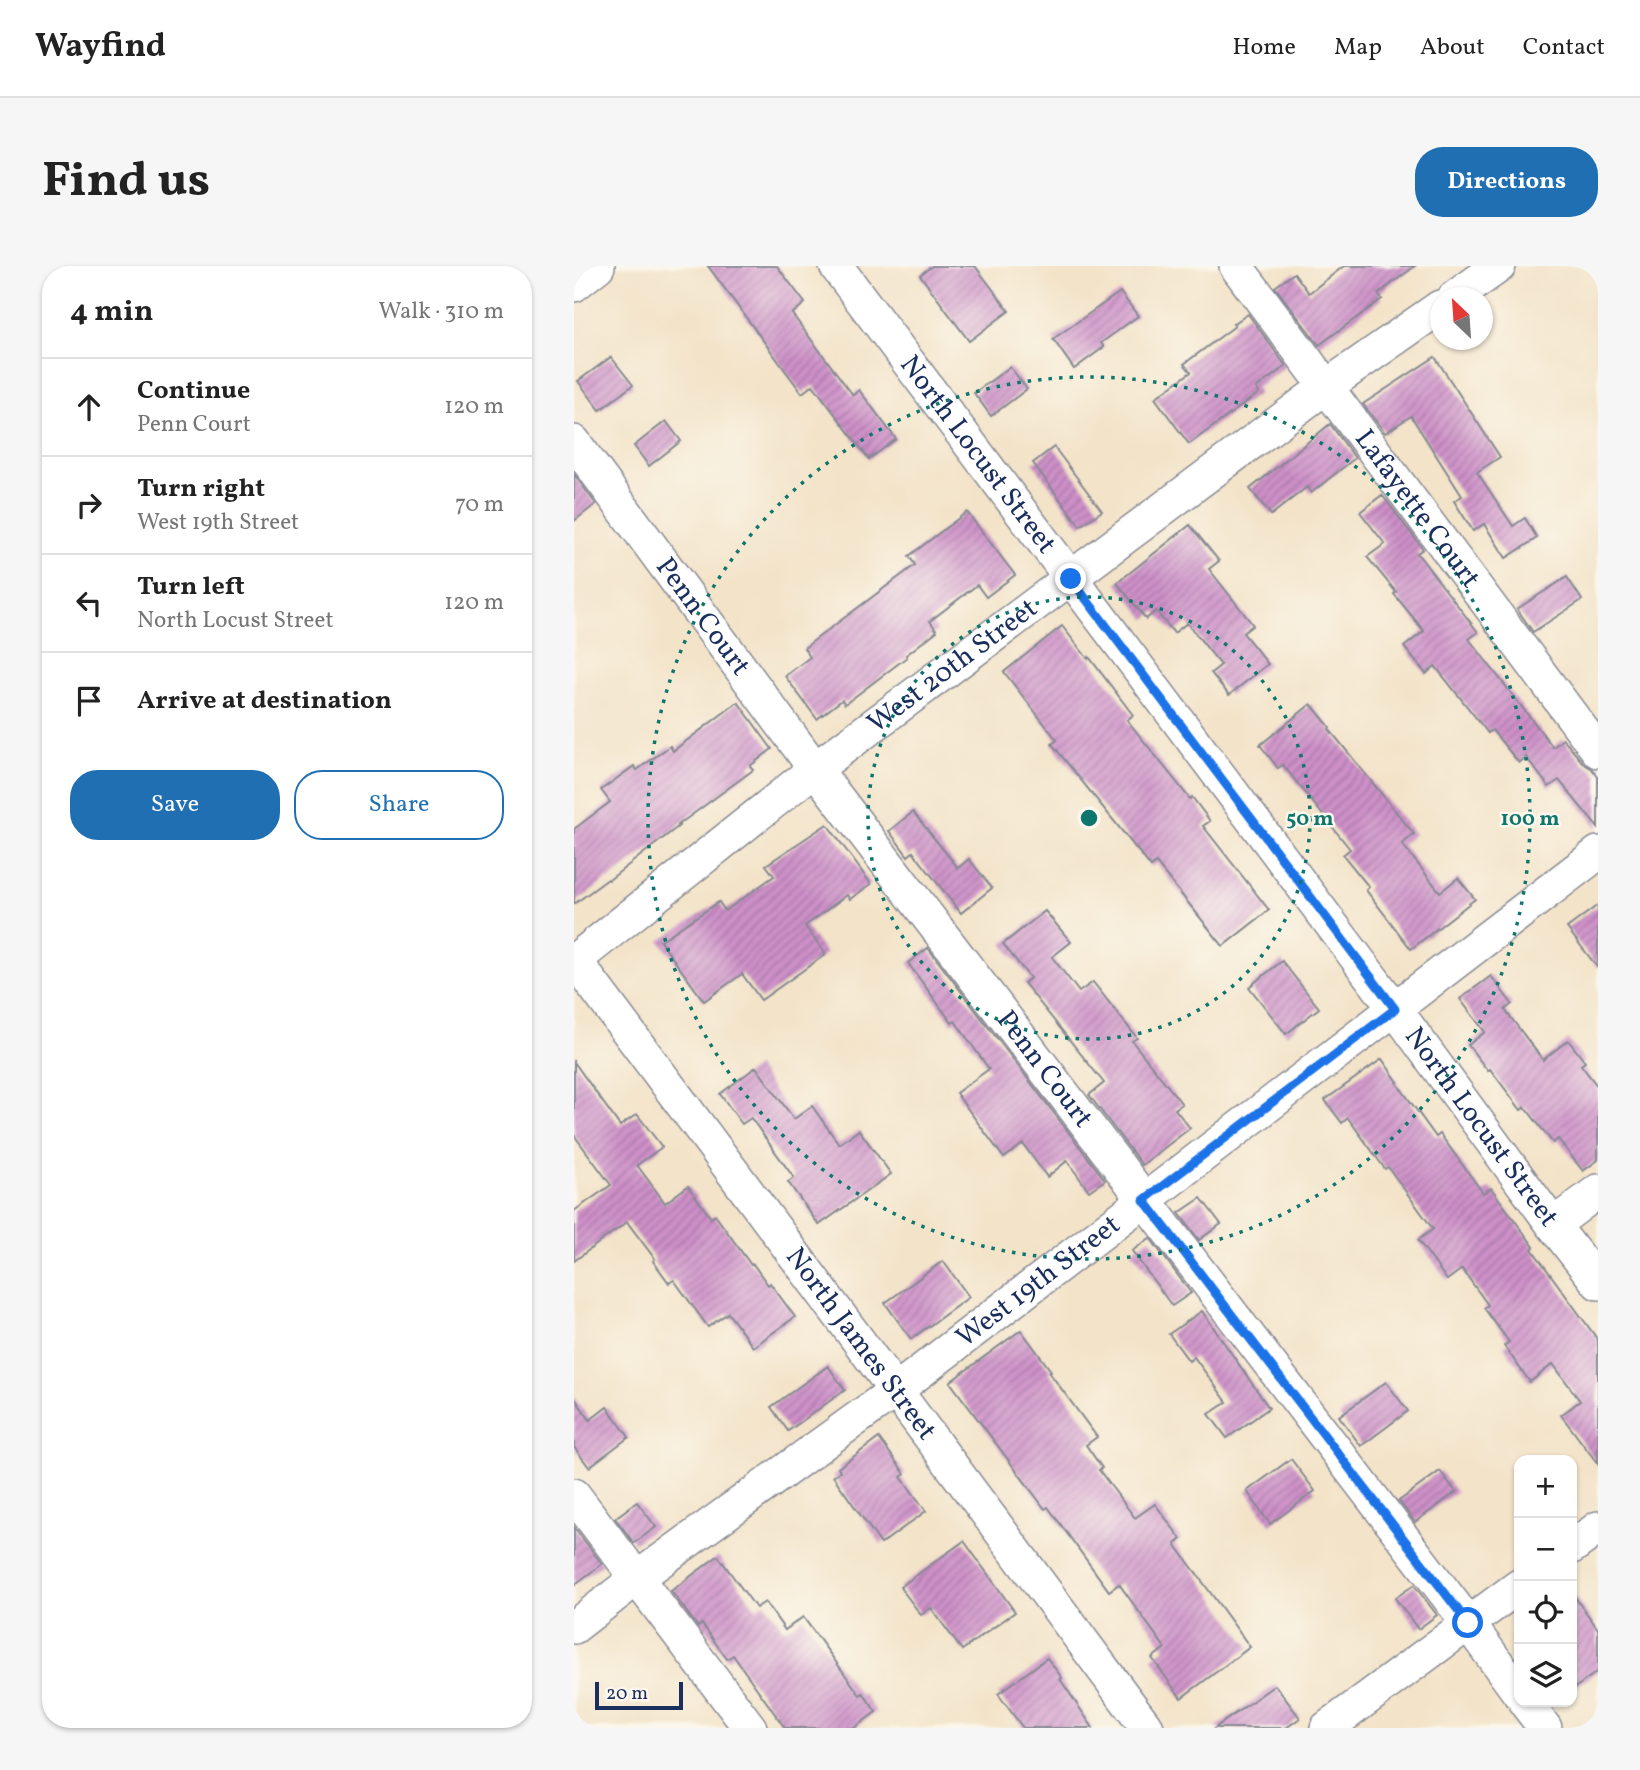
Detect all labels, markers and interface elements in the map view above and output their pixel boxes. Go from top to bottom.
text: Wayfind [35,25,166,71]
text: Home [1232,31,1296,65]
text: Map [1334,31,1382,65]
text: About [1420,31,1485,65]
text: Contact [1523,31,1605,65]
button: Directions [1415,147,1598,217]
text: Find us [42,148,210,217]
north arrow [1430,287,1493,350]
text: 4 min [70,291,154,333]
text: Walk · 310 m [378,296,504,328]
street label: North Locust Street [890,347,1065,562]
text: Continue [137,373,250,409]
icon: ahead [70,388,108,426]
text: 120 m [444,391,504,423]
text: Penn Court [137,409,251,441]
street label: Lafayette Court [1345,421,1489,596]
text: Turn right [137,471,265,507]
icon: right [70,486,108,524]
text: 70 m [455,489,504,521]
text: West 19th Street [137,507,299,539]
street label: Penn Court [646,549,760,684]
route end [1055,563,1086,594]
text: Turn left [137,569,245,605]
icon: left [70,584,108,622]
text: 120 m [444,587,504,619]
street label: West 20th Street [859,589,1046,743]
text: North Locust Street [137,605,334,637]
icon: arrive [70,682,108,720]
text: Arrive at destination [137,683,392,719]
button: Save [70,770,280,840]
button: Share [294,770,504,840]
text: 50 m [1286,805,1334,834]
text: 100 m [1500,805,1560,834]
centre of rings [1077,806,1101,830]
street label: Penn Court [987,1002,1102,1136]
street label: North Locust Street [1395,1019,1568,1235]
street label: West 19th Street [948,1206,1129,1357]
street label: North James Street [776,1239,946,1448]
map controls [1514,1455,1577,1707]
button: + [1514,1455,1577,1518]
button: − [1514,1518,1577,1581]
button: locate [1514,1581,1577,1644]
route start [1452,1607,1483,1638]
button: layers [1514,1644,1577,1707]
scale bar [595,1679,682,1711]
text: 20 m [606,1681,648,1707]

